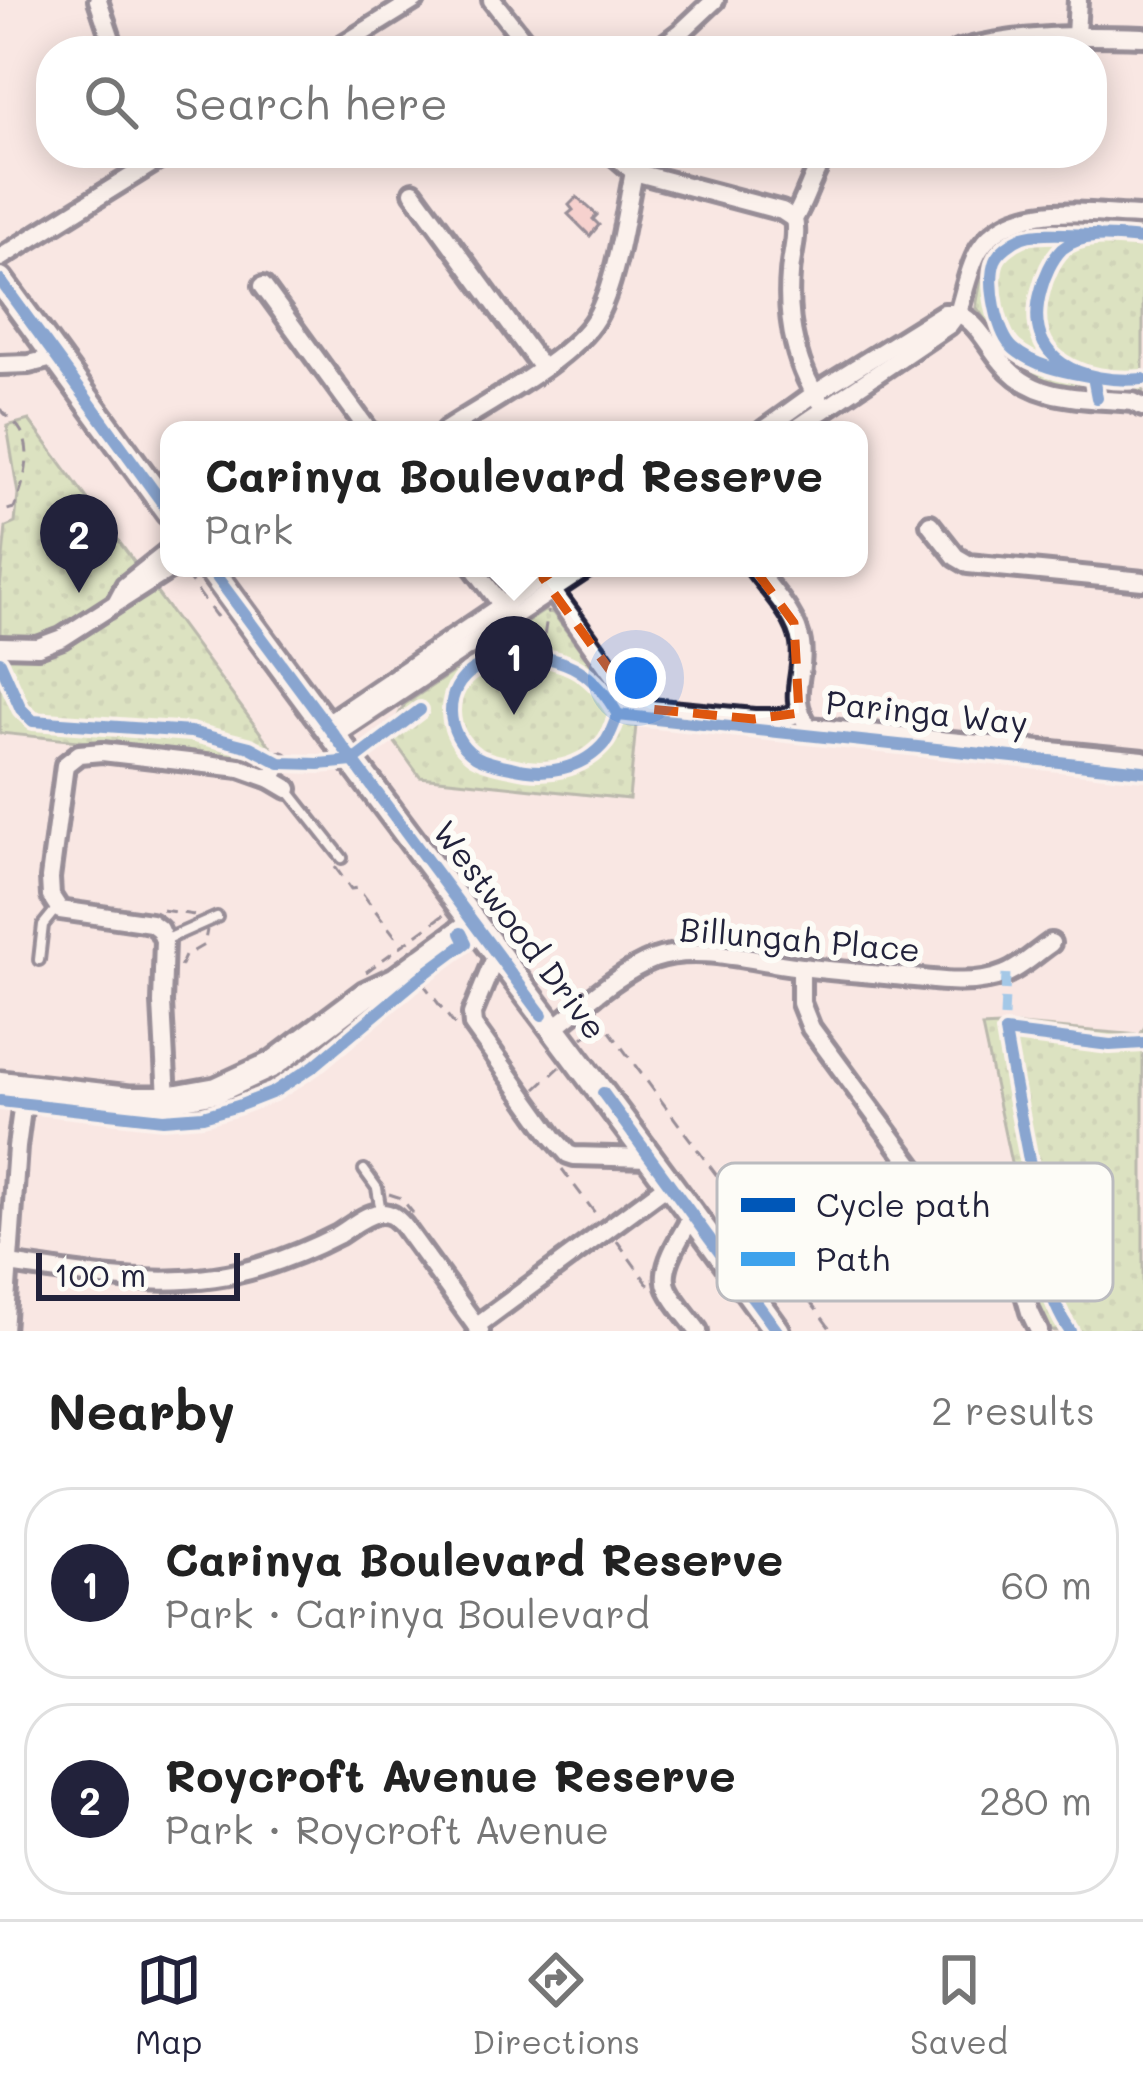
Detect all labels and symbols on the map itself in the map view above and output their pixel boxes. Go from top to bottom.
pin: 2 [40,494,118,593]
pin: 1 [475,616,553,715]
your location [606,648,666,708]
street label: Paringa Way [824,679,1030,744]
street label: Westwood Drive [425,811,617,1047]
street label: Billungah Place [678,906,922,970]
legend [717,1163,1113,1301]
text: Cycle path [816,1182,990,1226]
text: Path [816,1236,890,1279]
scale bar [36,1247,240,1300]

